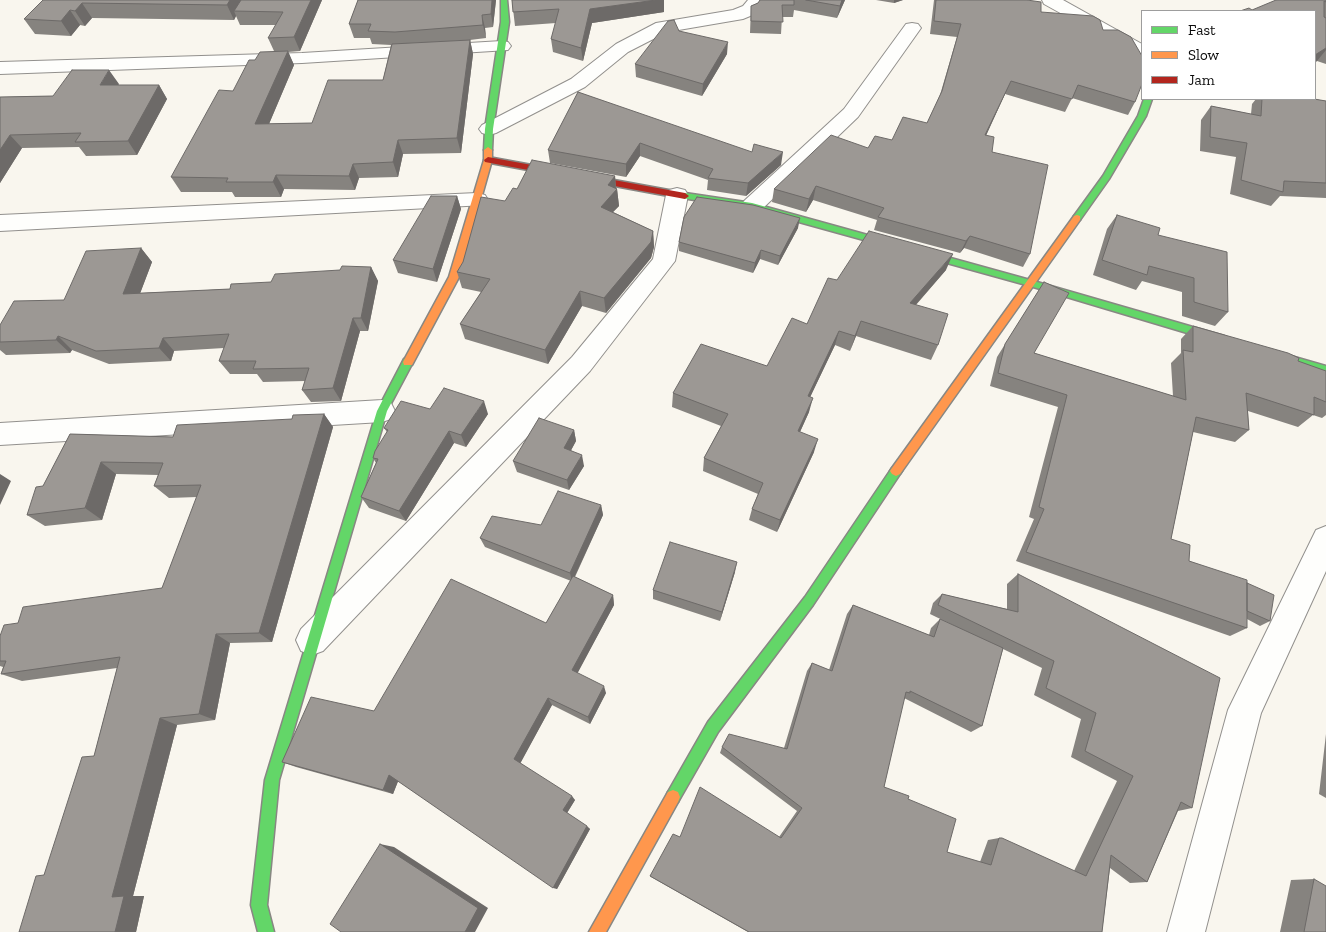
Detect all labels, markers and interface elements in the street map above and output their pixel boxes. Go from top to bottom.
legend [1141,10,1316,100]
text: Fast [1188,21,1216,39]
text: Slow [1188,46,1219,64]
text: Jam [1188,71,1215,89]

